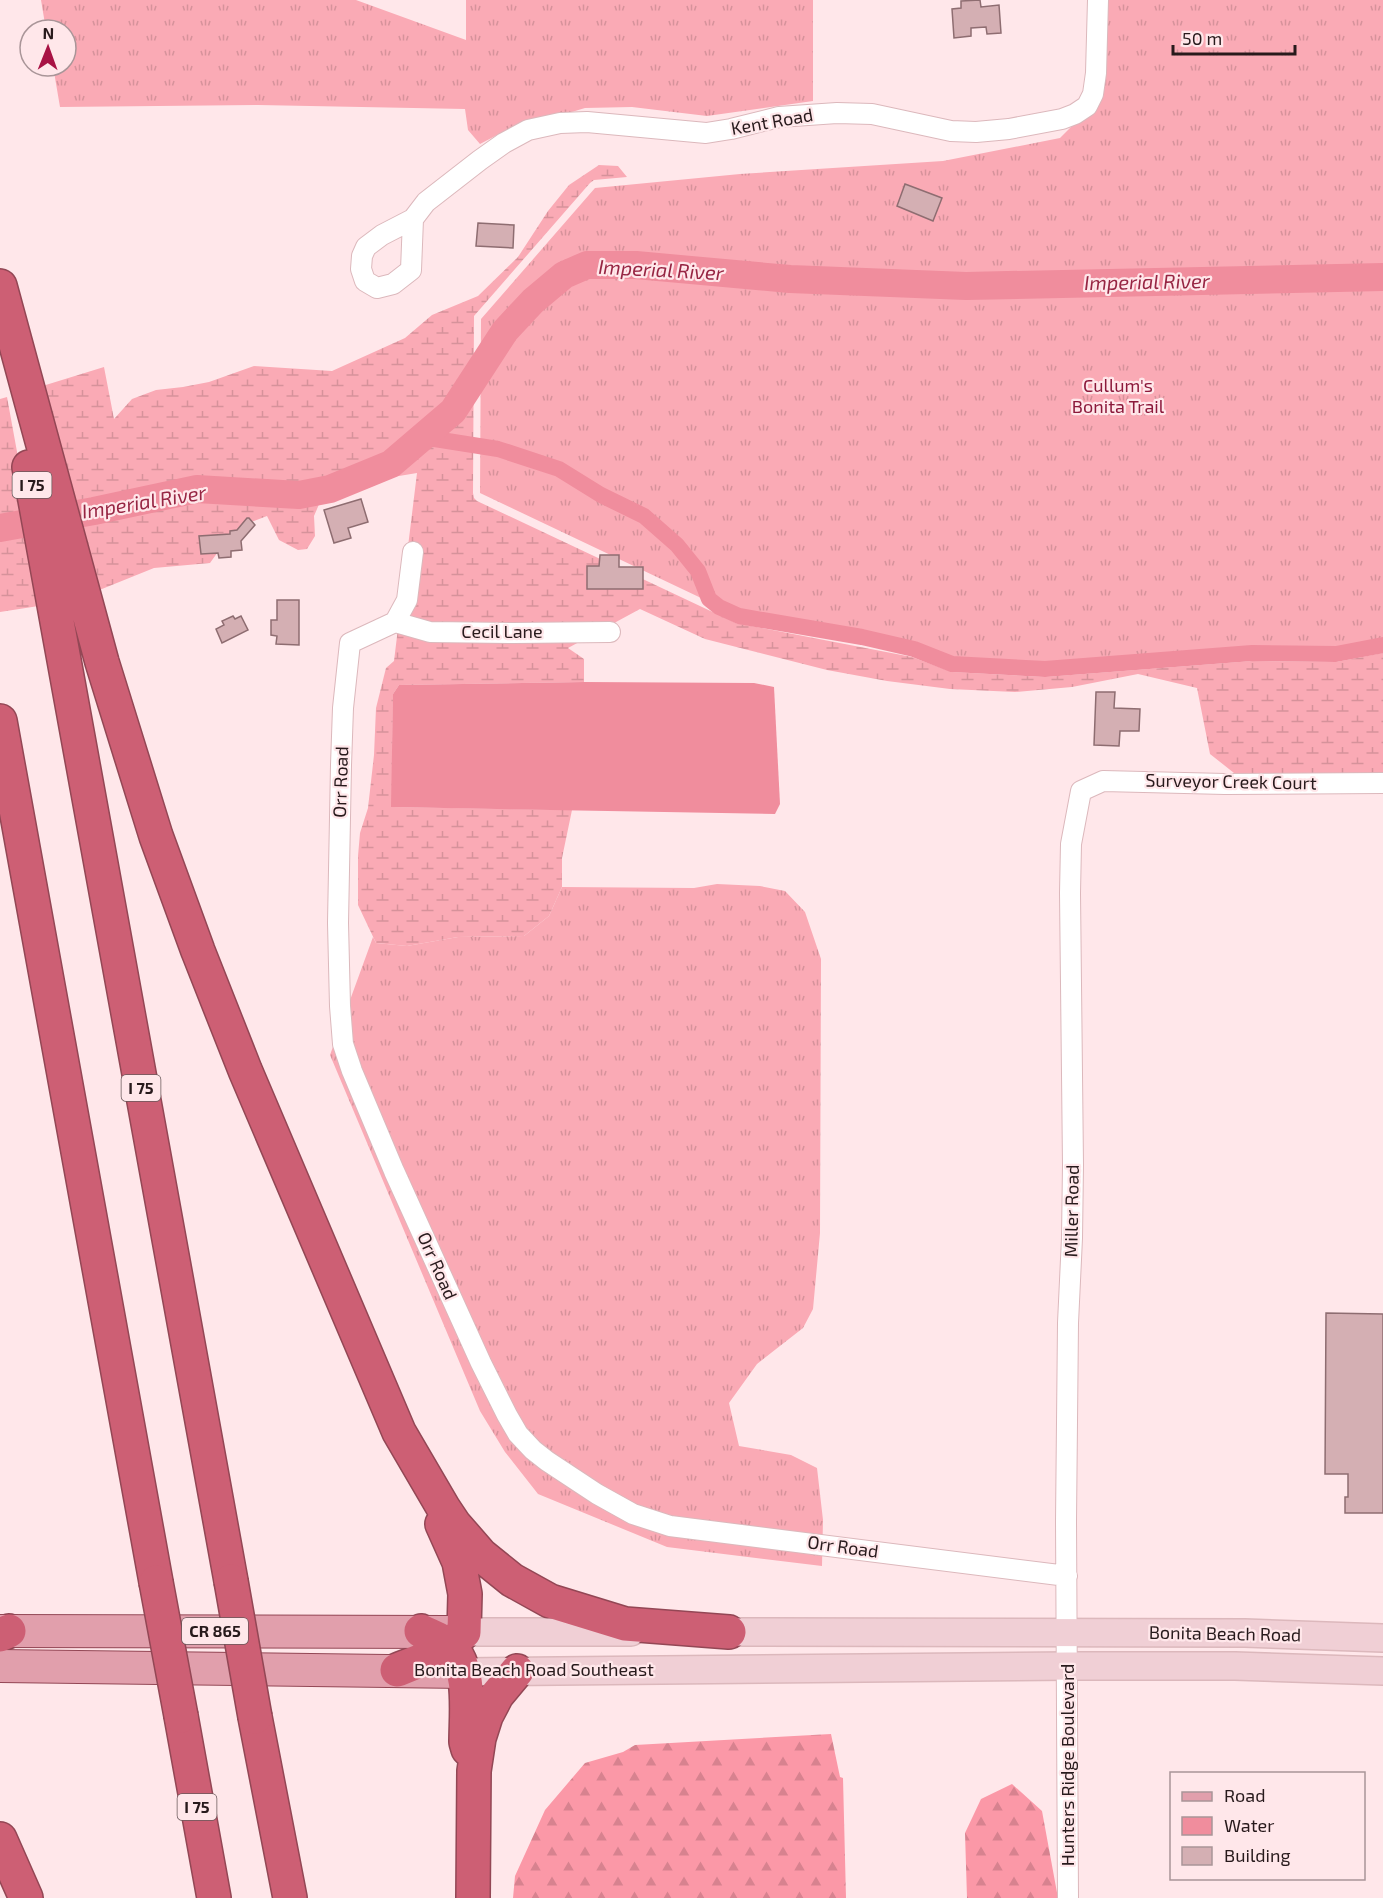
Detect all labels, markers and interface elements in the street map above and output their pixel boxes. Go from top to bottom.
north arrow [18,18,78,78]
scale bar [1173,18,1294,56]
text: N [42,23,54,42]
text: 50 m [1182,27,1222,49]
street label: Kent Road [729,103,815,139]
water label: Imperial River [598,254,725,284]
water label: Imperial River [1084,268,1211,294]
park label: Cullum's Bonita Trail [1072,374,1165,417]
road number: I 75 [12,472,51,498]
water label: Imperial River [80,479,209,523]
street label: Cecil Lane [461,620,543,642]
street label: Orr Road [328,746,352,818]
street label: Surveyor Creek Court [1145,769,1317,793]
road number: I 75 [122,1075,160,1101]
street label: Miller Road [1059,1164,1083,1258]
street label: Orr Road [413,1228,463,1303]
street label: Orr Road [806,1530,880,1562]
road number: CR 865 [182,1618,248,1644]
street label: Bonita Beach Road [1149,1621,1301,1645]
street label: Bonita Beach Road Southeast [414,1658,654,1680]
street label: Hunters Ridge Boulevard [1056,1664,1078,1866]
legend [1170,1772,1365,1880]
text: Road [1224,1784,1265,1806]
road number: I 75 [178,1794,216,1820]
text: Water [1224,1814,1274,1836]
text: Building [1224,1844,1291,1866]

